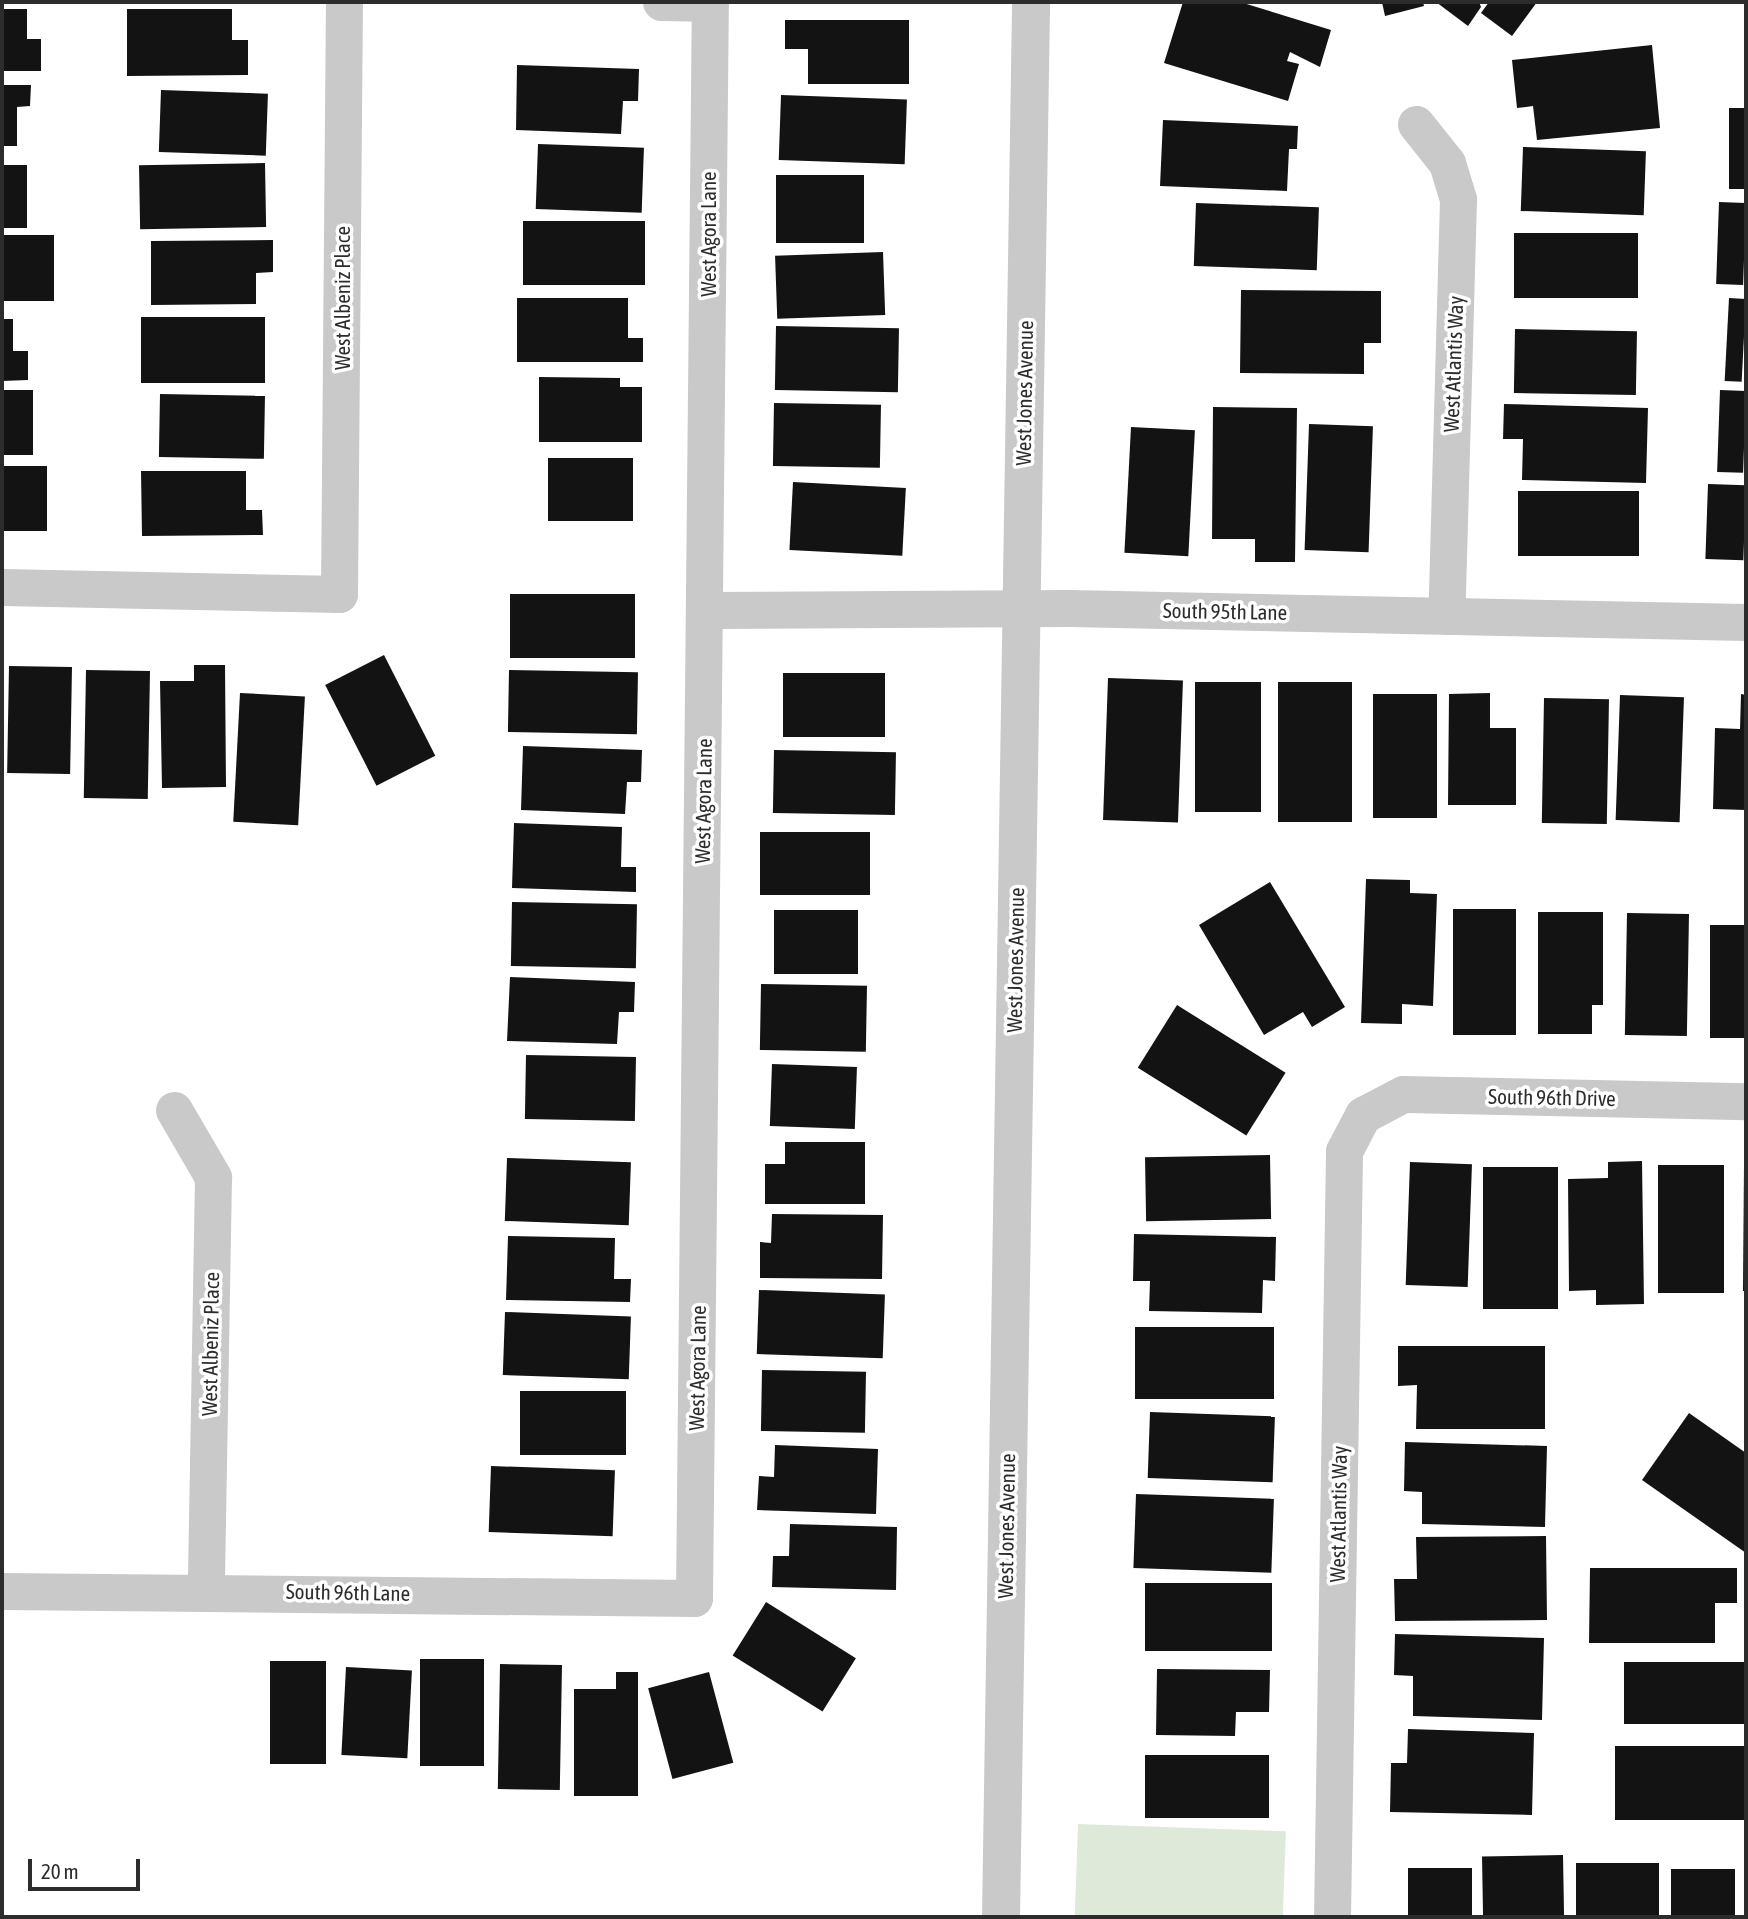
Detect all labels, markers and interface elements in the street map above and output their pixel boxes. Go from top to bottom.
street label: West Agora Lane [695,171,721,297]
street label: West Albeniz Place [329,226,355,370]
street label: West Atlantis Way [1438,295,1468,433]
street label: West Jones Avenue [1010,320,1038,466]
street label: South 95th Lane [1163,597,1287,625]
street label: West Agora Lane [689,738,717,864]
street label: West Jones Avenue [1001,887,1029,1033]
street label: South 96th Drive [1488,1083,1616,1111]
street label: West Albeniz Place [196,1272,224,1416]
street label: West Agora Lane [683,1305,711,1431]
street label: West Atlantis Way [1324,1446,1352,1582]
street label: West Jones Avenue [992,1453,1020,1599]
street label: South 96th Lane [286,1578,410,1606]
scale bar [32,1846,144,1890]
text: 20 m [41,1859,79,1883]

